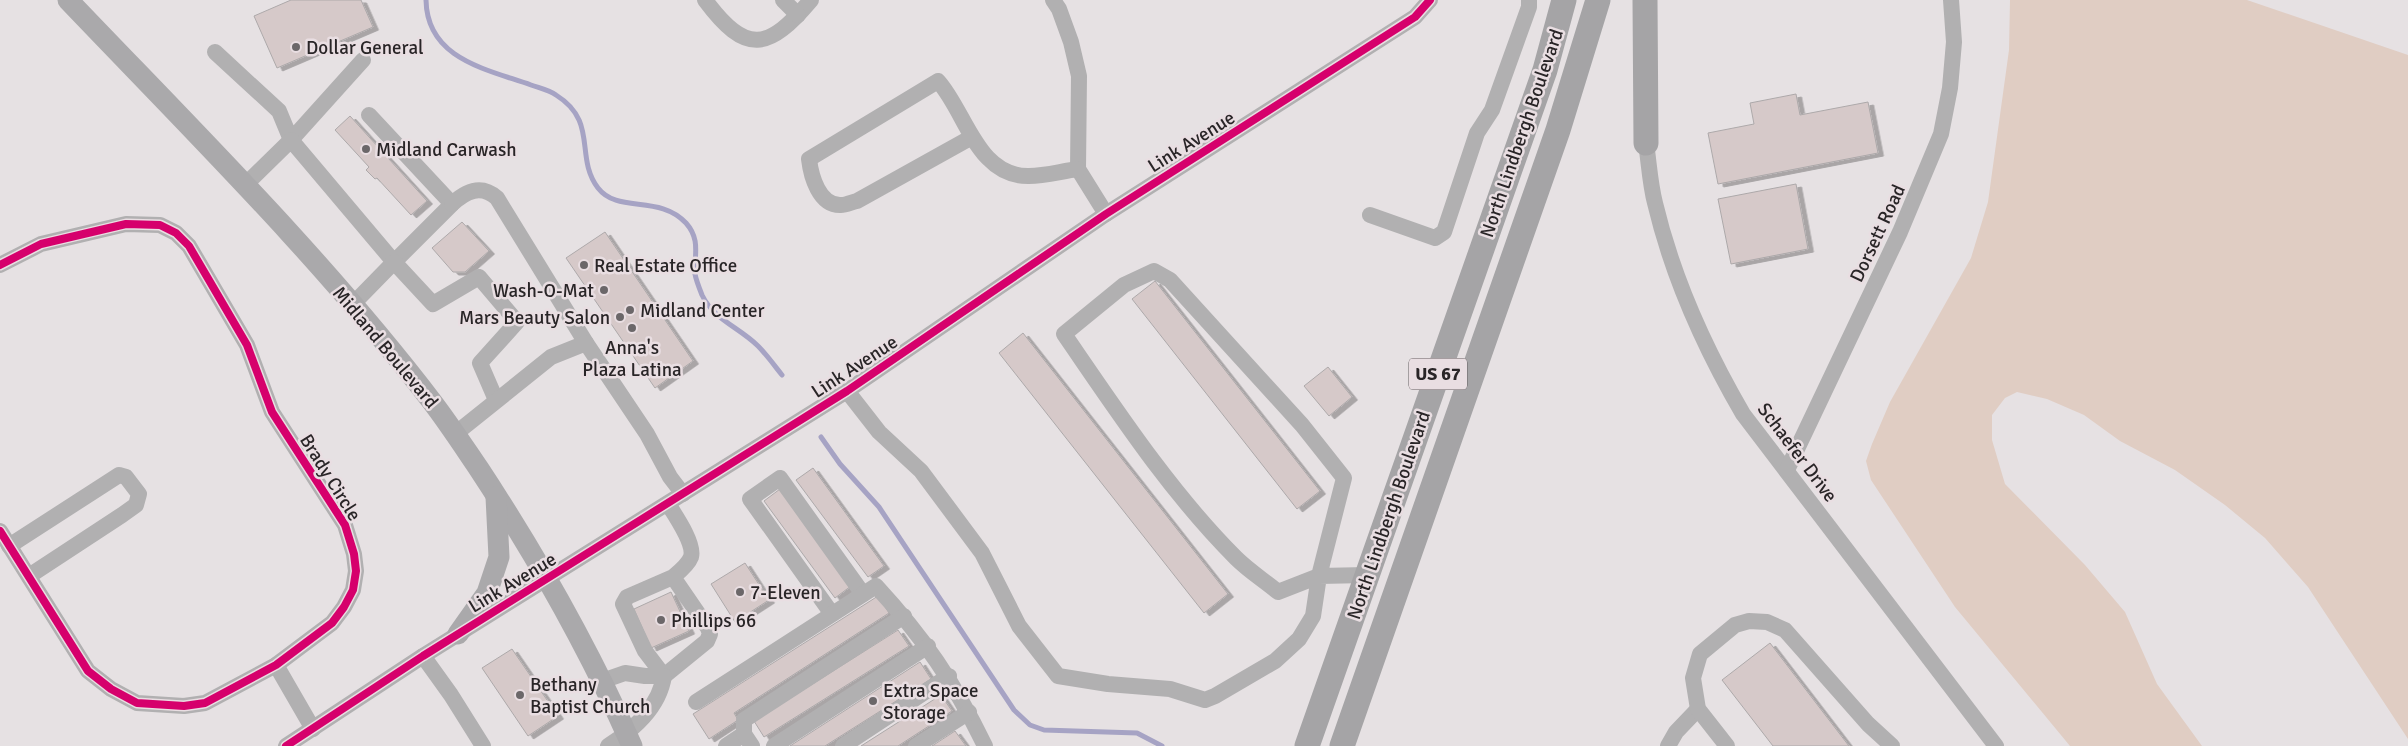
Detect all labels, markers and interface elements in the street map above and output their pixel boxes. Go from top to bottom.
street label: North Lindbergh Boulevard [1475,26,1569,241]
place label: Dollar General [306,36,424,60]
marker: Dollar General [290,41,302,53]
street label: Link Avenue [1144,106,1240,178]
place label: Midland Carwash [376,138,517,162]
marker: Midland Carwash [360,143,372,155]
street label: Dorsett Road [1845,181,1911,286]
place label: Real Estate Office [594,254,737,278]
marker: Real Estate Office [578,259,590,271]
place label: Wash-O-Mat [493,279,594,303]
street label: Midland Boulevard [327,282,443,414]
marker: Wash-O-Mat [598,284,610,296]
place label: Midland Center [640,299,765,323]
marker: Midland Center [624,304,636,316]
place label: Mars Beauty Salon [459,306,610,330]
marker: Mars Beauty Salon [614,311,626,323]
marker: Anna's Plaza Latina [626,322,638,334]
street label: Link Avenue [807,330,902,404]
place label: Anna's Plaza Latina [582,336,682,382]
road number: US 67 [1409,358,1467,389]
street label: Schaefer Drive [1752,398,1842,507]
street label: North Lindbergh Boulevard [1342,408,1436,623]
street label: Brady Circle [294,430,366,525]
street label: Link Avenue [464,547,561,618]
place label: 7-Eleven [750,581,821,605]
marker: 7-Eleven [734,586,746,598]
place label: Phillips 66 [671,609,756,633]
marker: Phillips 66 [655,614,667,626]
place label: Bethany Baptist Church [530,673,650,719]
place label: Extra Space Storage [883,679,978,725]
marker: Bethany Baptist Church [514,689,526,701]
marker: Extra Space Storage [867,695,879,707]

